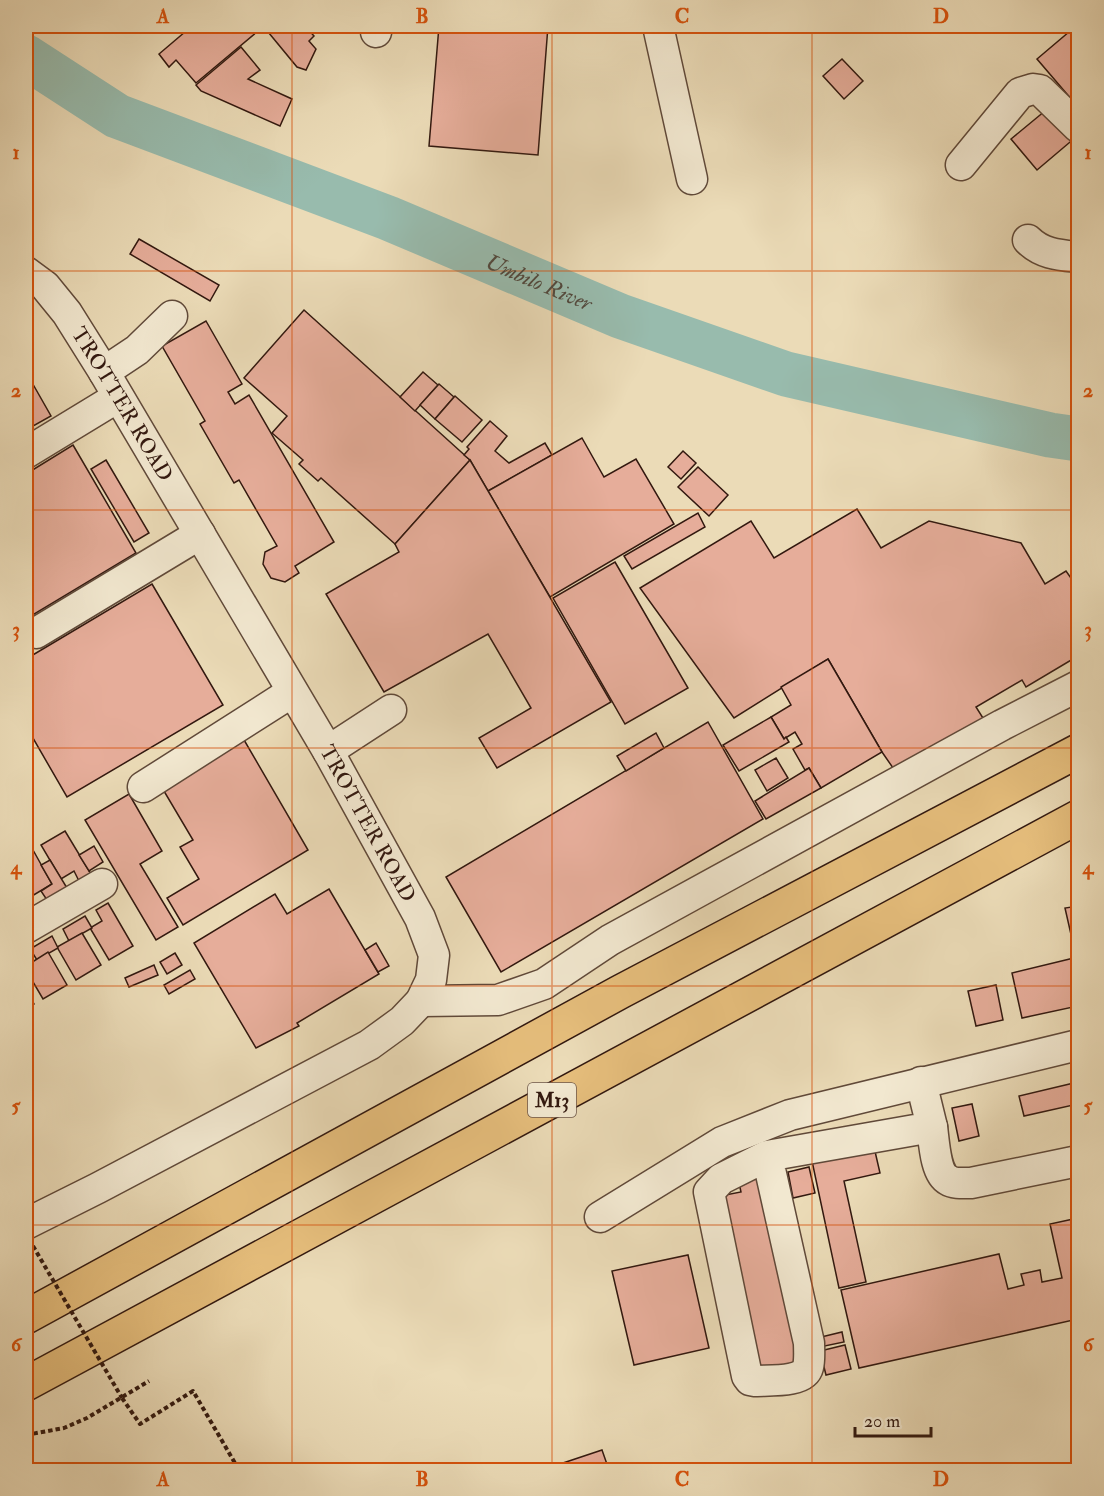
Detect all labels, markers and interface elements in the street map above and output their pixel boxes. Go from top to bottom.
text: A [156,4,170,29]
text: B [415,4,429,29]
text: C [675,4,689,29]
text: D [933,4,949,29]
text: 1 [12,140,20,165]
text: 1 [1084,140,1092,165]
water label: Umbilo River [481,248,598,318]
street label: TROTTER ROAD [65,322,179,486]
text: 2 [11,378,21,403]
text: 2 [1083,378,1093,403]
text: 3 [12,617,20,642]
text: 3 [1084,617,1092,642]
street label: TROTTER ROAD [313,740,422,907]
text: 4 [10,855,23,880]
text: 4 [1082,855,1095,880]
road number: M13 [528,1083,576,1117]
text: 5 [12,1093,22,1118]
text: 5 [1084,1093,1094,1118]
text: 6 [11,1332,23,1357]
text: 6 [1083,1332,1095,1357]
scale bar [855,1400,932,1438]
text: 20 m [864,1410,900,1433]
text: A [156,1467,170,1492]
text: B [415,1467,429,1492]
text: C [675,1467,689,1492]
text: D [933,1467,949,1492]

